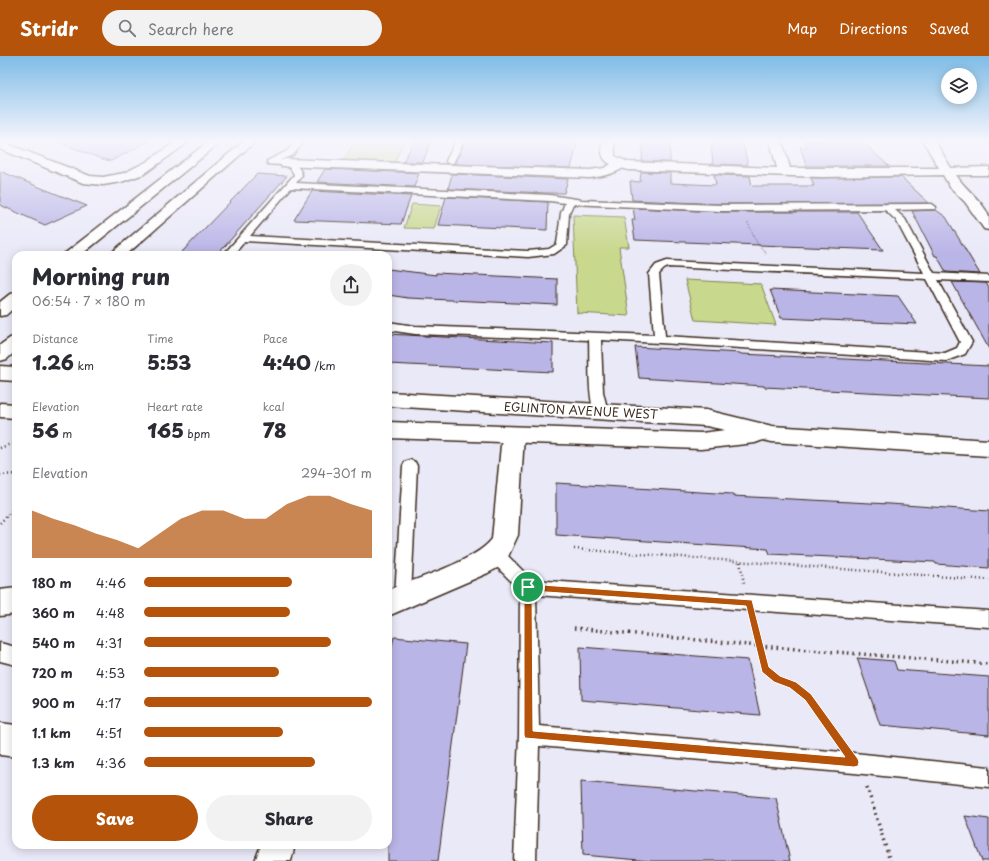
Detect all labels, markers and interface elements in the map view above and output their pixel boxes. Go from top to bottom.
search box [102,10,382,46]
text: Stridr [20,14,78,42]
icon: search [116,17,138,39]
text: Search here [148,17,234,40]
text: Map [787,18,817,39]
text: Directions [839,18,907,39]
text: Saved [929,18,969,39]
map controls [941,68,977,104]
button: layers [941,68,977,104]
text: Morning run [32,259,170,292]
button: share [330,264,372,306]
text: 06:54 · 7 × 180 m [32,291,146,310]
text: Distance [32,330,78,347]
text: Time [147,330,173,347]
text: Pace [263,330,287,347]
text: 1.26 [32,347,74,377]
text: 5:53 [147,347,191,377]
text: 4:40 [263,347,311,377]
text: km [74,357,94,374]
text: /km [311,357,336,374]
street label: EGLINTON AVENUE WEST [503,397,659,423]
text: Elevation [32,398,79,415]
text: Heart rate [147,398,203,415]
text: kcal [263,398,285,415]
text: 56 [32,415,59,445]
text: 165 [147,415,184,445]
text: 78 [263,415,287,445]
text: m [59,425,72,442]
text: bpm [184,425,210,442]
text: Elevation [32,463,88,482]
text: 294–301 m [301,463,372,482]
pin [511,570,545,604]
text: 180 m [32,573,72,592]
text: 4:46 [96,573,126,592]
icon: arrive [517,576,539,598]
text: 360 m [32,603,75,622]
text: 4:48 [96,603,125,622]
text: 540 m [32,633,75,652]
text: 4:31 [96,633,122,652]
text: 720 m [32,663,73,682]
text: 4:53 [96,663,125,682]
text: 900 m [32,693,75,712]
text: 4:17 [96,693,121,712]
text: 1.1 km [32,723,71,742]
text: 4:51 [96,723,122,742]
text: 1.3 km [32,753,75,772]
text: 4:36 [96,753,126,772]
button: Save [32,795,198,841]
button: Share [206,795,372,841]

